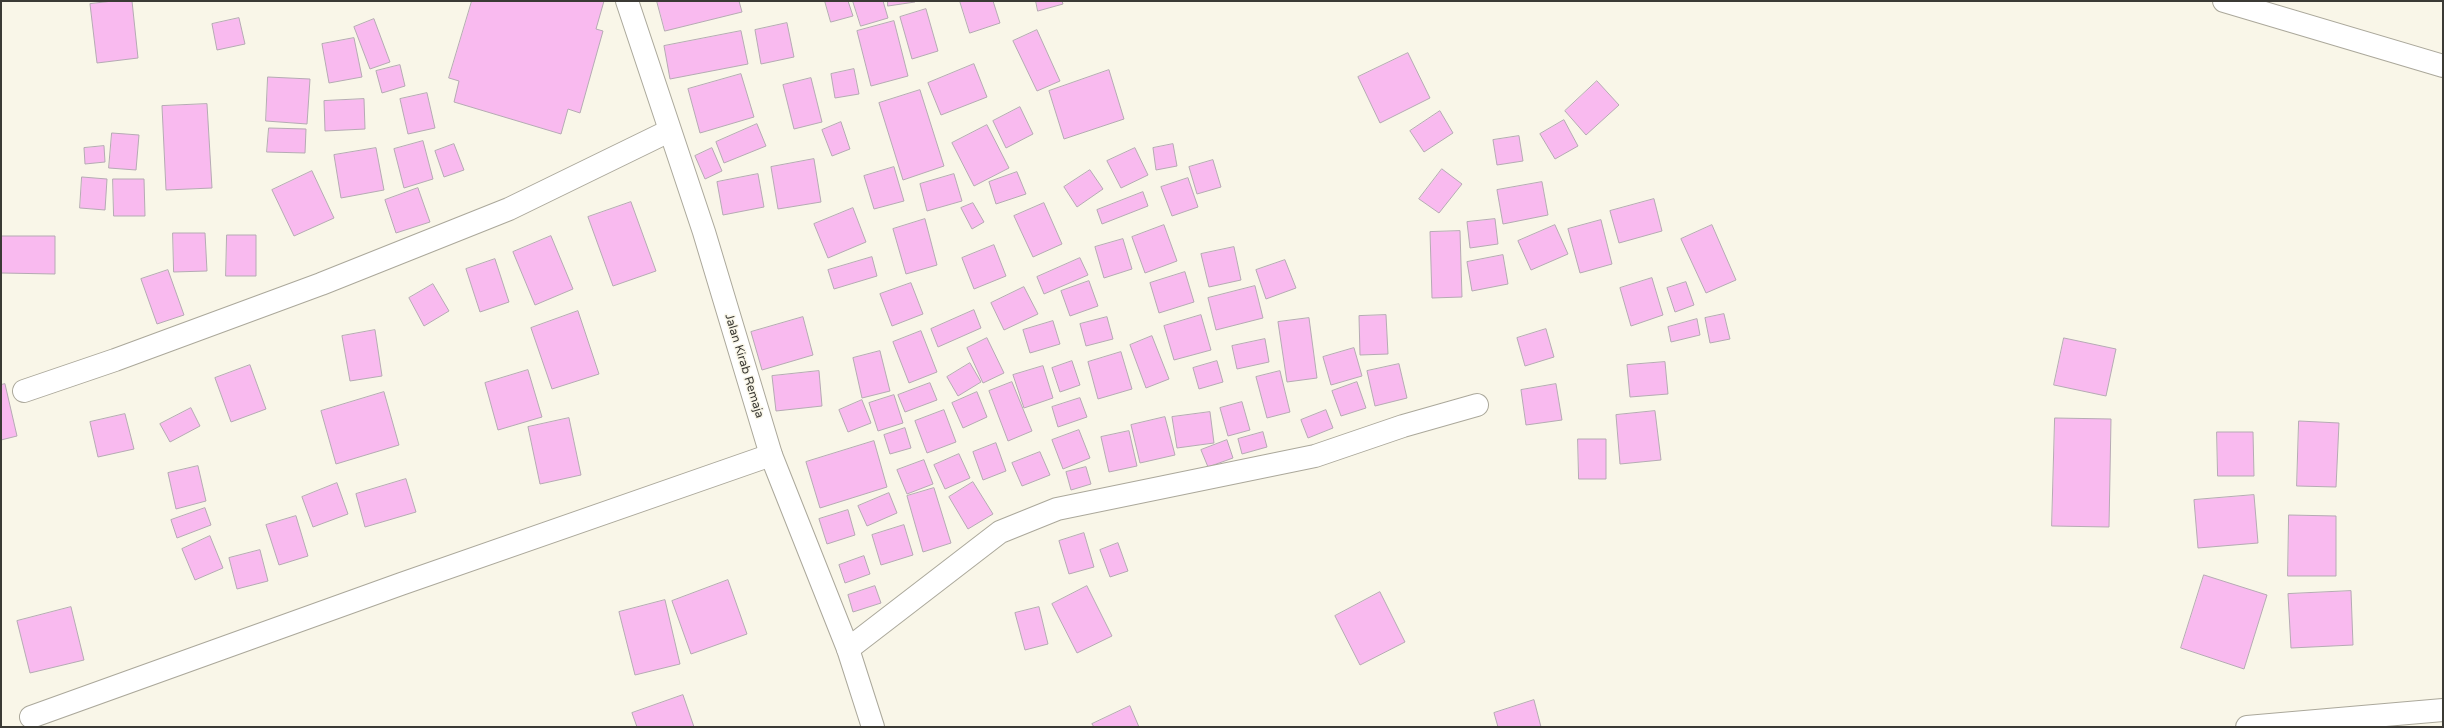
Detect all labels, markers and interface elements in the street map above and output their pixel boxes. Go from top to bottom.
street label: Jalan Kirab Remaja [721,312,767,420]

